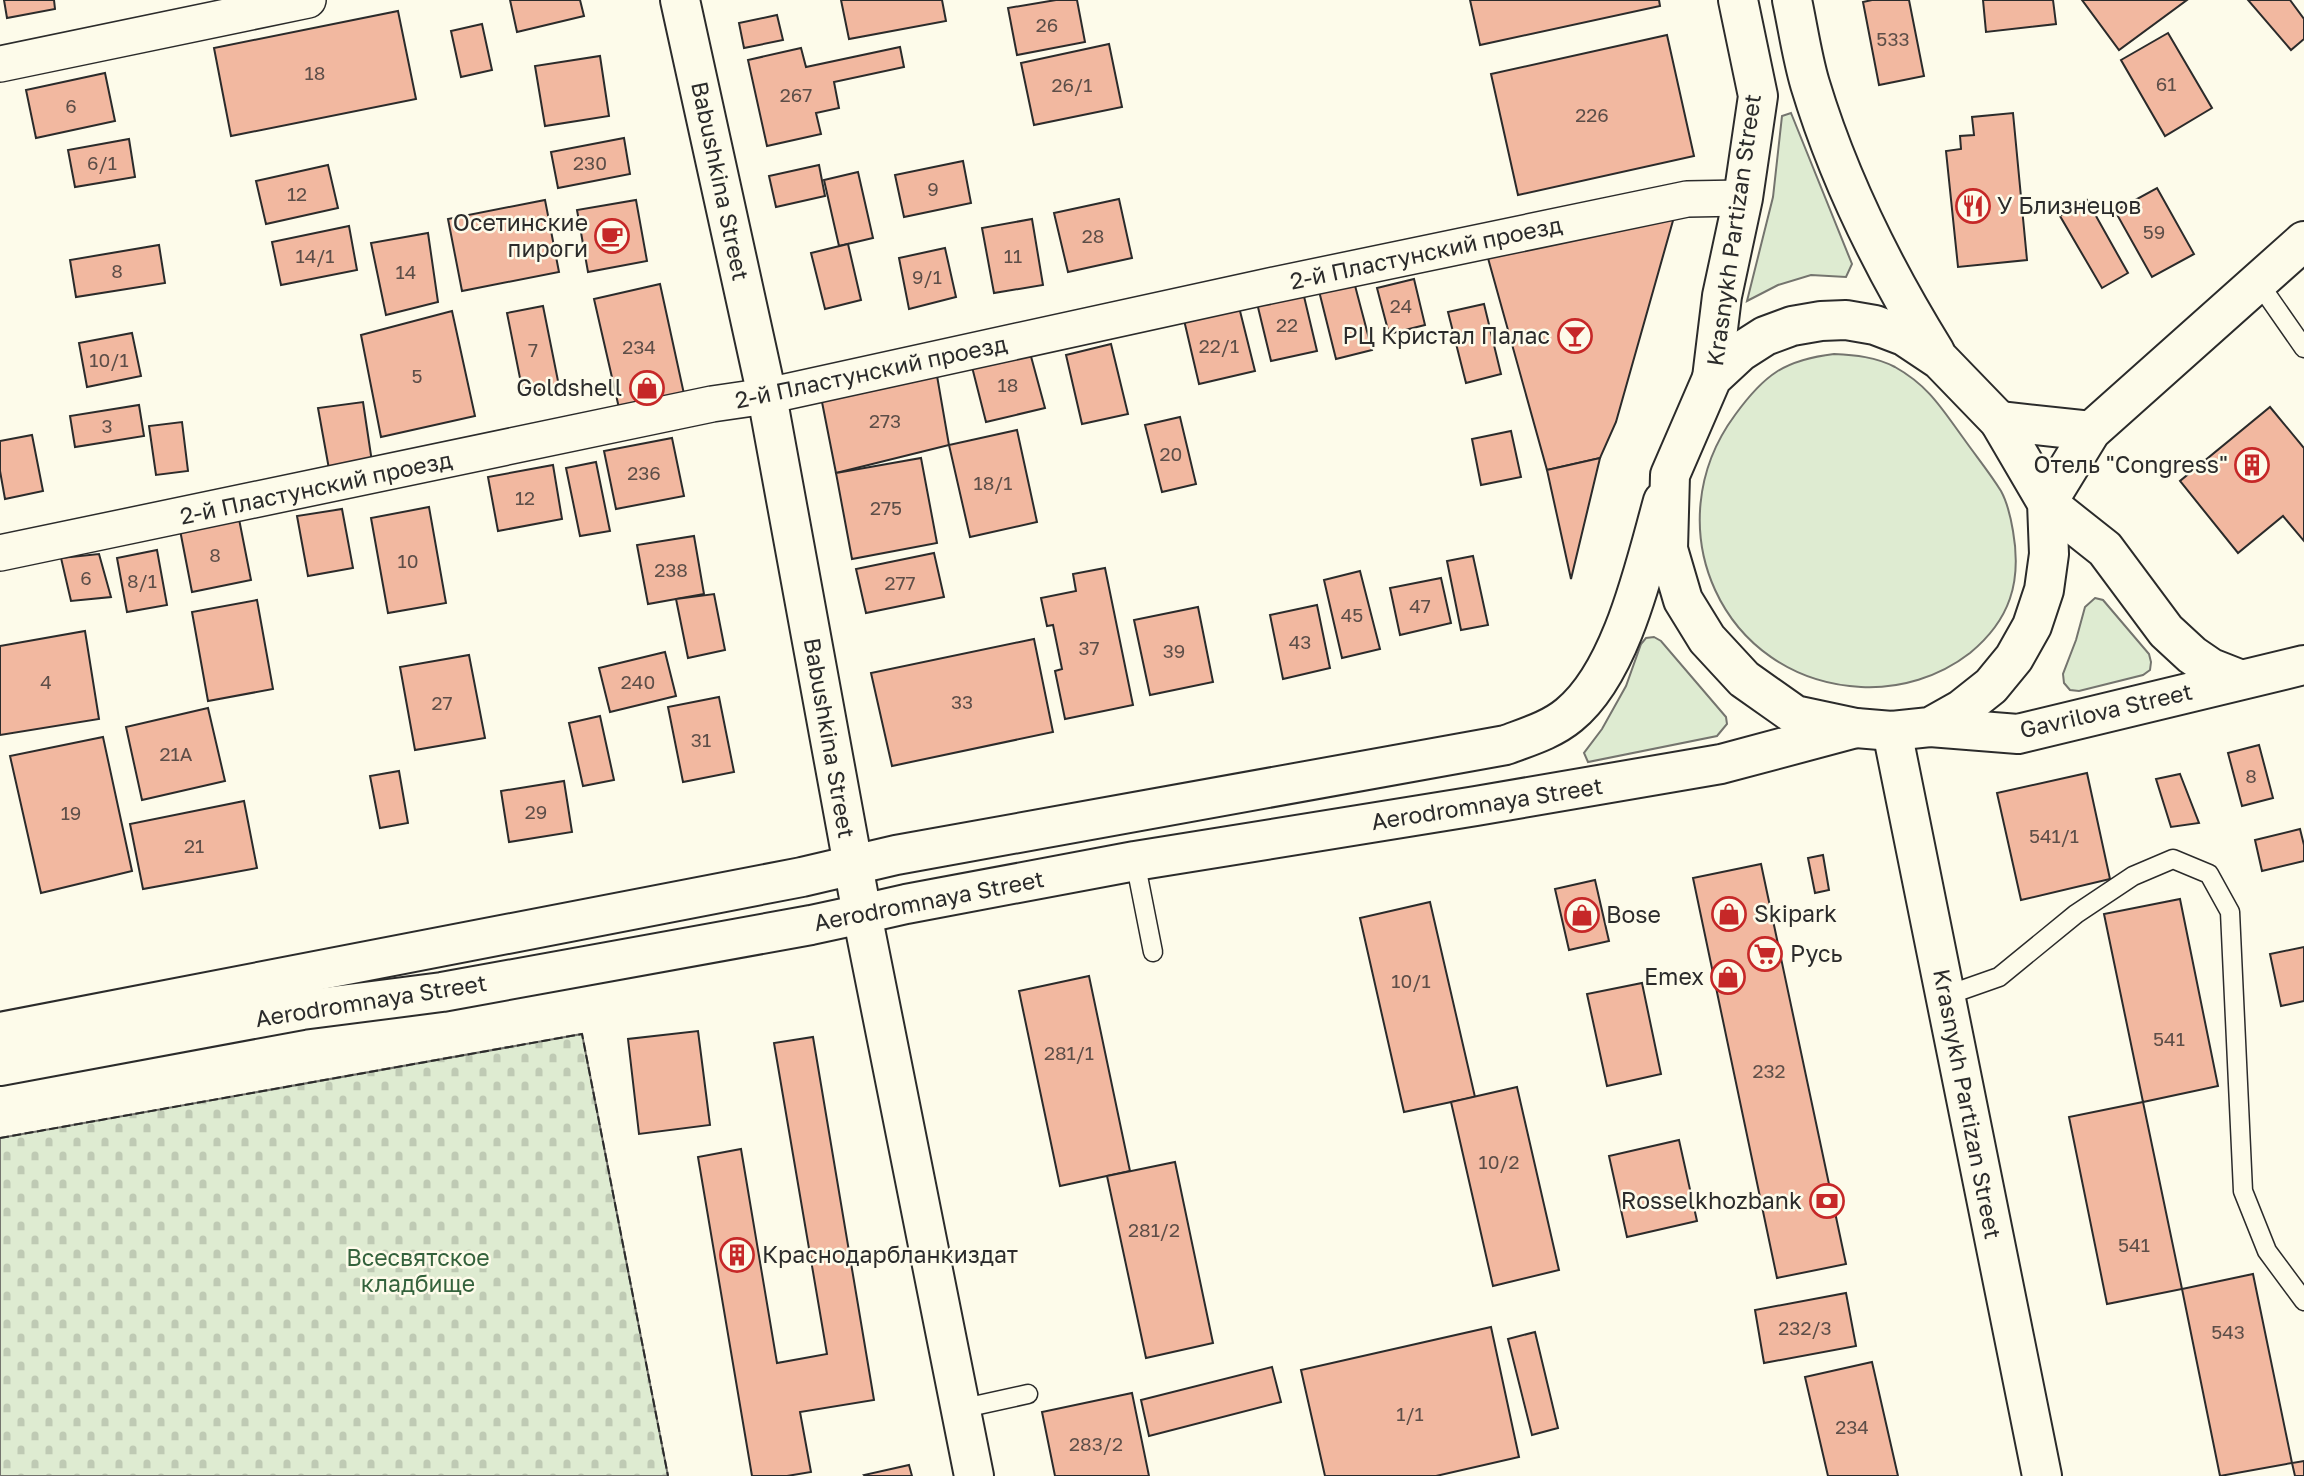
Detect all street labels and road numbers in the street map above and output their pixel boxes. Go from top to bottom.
street label: Babushkina Street [686,79,756,283]
street label: Krasnykh Partizan Street [1700,92,1766,368]
street label: 2-й Пластунский проезд [1287,209,1564,295]
street label: 2-й Пластунский проезд [732,328,1009,414]
street label: 2-й Пластунский проезд [177,444,454,530]
street label: Babushkina Street [799,635,861,840]
street label: Gavrilova Street [2017,677,2195,743]
street label: Aerodromnaya Street [1369,771,1604,835]
street label: Aerodromnaya Street [811,864,1046,936]
street label: Krasnykh Partizan Street [1928,966,2008,1241]
street label: Aerodromnaya Street [253,968,488,1032]

